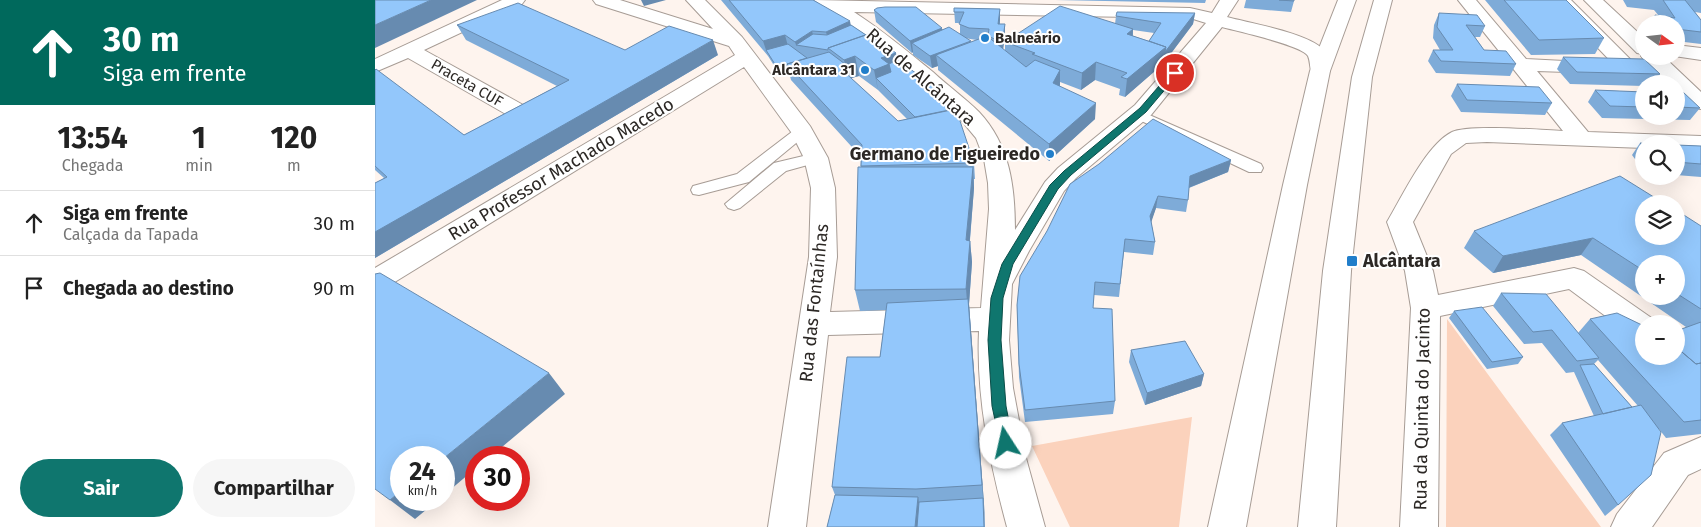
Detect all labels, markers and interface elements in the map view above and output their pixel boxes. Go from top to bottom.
north arrow [1635,15,1685,65]
map controls [1635,15,1685,365]
text: 30 m [103,18,180,60]
icon: ahead [20,20,85,85]
street label: Rua de Alcântara [862,23,980,131]
place label: Balneário [995,29,1061,47]
marker: Balneário [979,32,991,44]
pin [1154,52,1196,94]
street label: Praceta CUF [428,55,506,111]
icon: arrive [1161,59,1189,87]
text: Siga em frente [103,60,246,87]
place label: Alcântara 31 [771,61,855,79]
marker: Alcântara 31 [859,64,871,76]
button: sound [1635,75,1685,125]
street label: Rua Professor Machado Macedo [444,93,678,245]
text: 13:54 [58,120,128,156]
text: 1 [192,120,206,156]
text: 120 [270,120,317,156]
button: search [1635,135,1685,185]
place label: Germano de Figueiredo [850,143,1040,165]
marker: Germano de Figueiredo [1044,148,1056,160]
text: Chegada [62,156,124,175]
text: min [185,156,213,175]
text: m [287,156,301,175]
button: layers [1635,195,1685,245]
text: Siga em frente [63,202,188,225]
icon: ahead [20,209,48,237]
text: 30 m [314,212,355,235]
street label: Rua das Fontaínhas [795,223,833,383]
text: Calçada da Tapada [63,225,199,244]
place label: Alcântara [1362,250,1441,272]
marker: Alcântara [1345,254,1359,268]
button: + [1635,255,1685,305]
icon: arrive [20,274,48,302]
text: Chegada ao destino [63,277,234,300]
text: 90 m [313,277,355,300]
street label: Rua da Quinta do Jacinto [1409,307,1435,511]
button: − [1635,315,1685,365]
position arrow [979,416,1031,468]
speed limit sign: 30 [465,446,530,511]
text: 24 [409,457,436,487]
button: Sair [20,459,183,517]
button: Compartilhar [193,459,355,517]
text: km/h [408,484,437,498]

